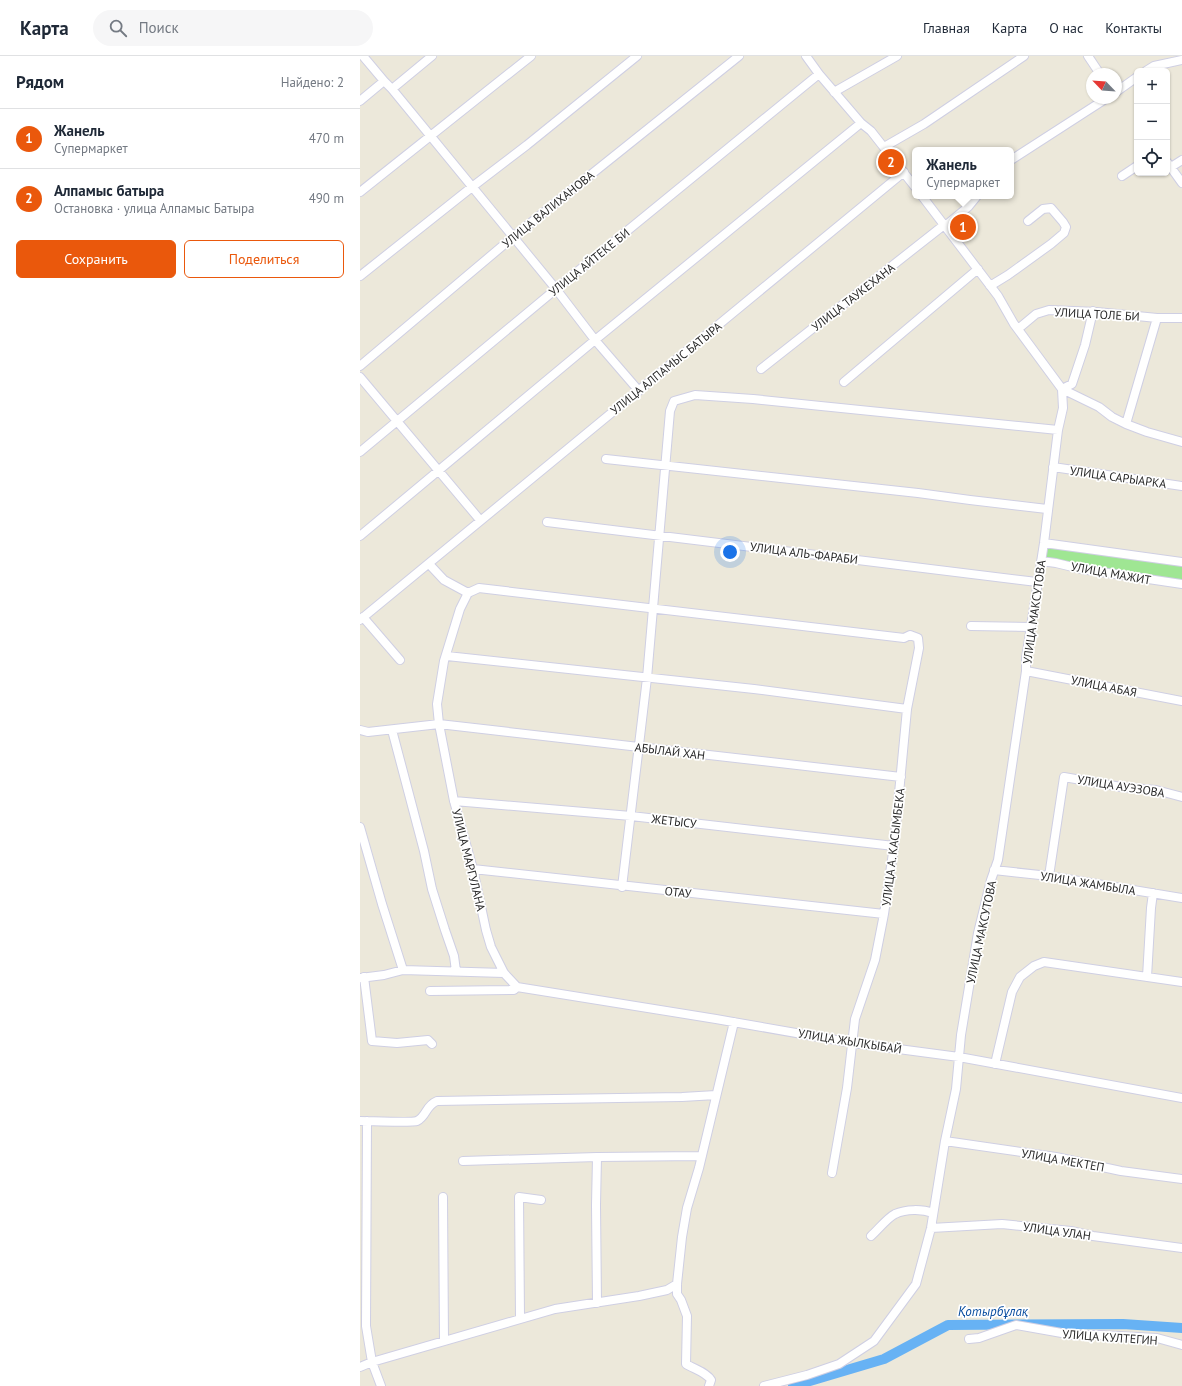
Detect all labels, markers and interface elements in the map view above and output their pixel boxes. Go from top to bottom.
search box [93,10,373,46]
text: Карта [20,16,69,40]
icon: search [107,17,129,39]
text: Поиск [139,18,179,37]
text: Главная [923,19,970,37]
text: Карта [992,19,1027,37]
text: О нас [1049,19,1083,37]
text: Контакты [1105,19,1162,37]
north arrow [1086,68,1122,104]
map controls [1134,68,1170,176]
button: + [1134,68,1170,104]
text: Рядом [16,71,64,93]
text: Найдено: 2 [281,74,344,91]
button: − [1134,104,1170,140]
text: Жанель [54,121,105,140]
text: 1 [25,130,33,147]
text: 470 m [309,130,344,147]
text: Супермаркет [54,140,128,157]
button: locate [1134,140,1170,176]
pin: 2 [878,147,904,177]
popup [912,147,1014,199]
text: Жанель [926,155,977,174]
street label: УЛИЦА ВАЛИХАНОВА [499,167,597,251]
text: Супермаркет [926,174,1000,191]
text: Алпамыс батыра [54,181,164,200]
text: 2 [25,190,33,207]
text: 490 m [309,190,344,207]
text: Остановка · улица Алпамыс Батыра [54,200,254,217]
pin: 1 [950,212,976,242]
street label: УЛИЦА АЙТЕКЕ БИ [546,225,632,299]
button: Сохранить [16,240,176,278]
button: Поделиться [184,240,344,278]
street label: УЛИЦА ТАУКЕХАНА [808,260,898,334]
street label: УЛИЦА ТОЛЕ БИ [1054,304,1140,324]
street label: УЛИЦА АЛПАМЫС БАТЫРА [607,318,725,418]
street label: УЛИЦА САРЫАРКА [1069,463,1167,491]
street label: УЛИЦА АЛЬ-ФАРАБИ [749,539,859,567]
your location [720,542,740,562]
street label: УЛИЦА МАКСУТОВА [1019,559,1049,665]
street label: УЛИЦА МАЖИТ [1070,559,1152,587]
street label: УЛИЦА АБАЯ [1070,672,1138,700]
street label: АБЫЛАЙ ХАН [634,739,706,763]
street label: УЛИЦА АУЭЗОВА [1076,772,1166,800]
street label: УЛИЦА А. КАСЫМБЕКА [878,787,908,907]
street label: УЛИЦА МАРГУЛАНА [449,807,489,913]
street label: ЖЕТЫСУ [650,811,698,831]
street label: УЛИЦА ЖАМБЫЛА [1039,868,1137,898]
street label: УЛИЦА МАКСУТОВА [963,879,999,985]
street label: ОТАУ [664,883,692,901]
street label: УЛИЦА ЖЫЛКЫБАЙ [797,1025,903,1057]
street label: УЛИЦА МЕКТЕП [1020,1145,1106,1175]
street label: УЛИЦА УЛАН [1022,1219,1092,1243]
water label: Қотырбұлақ [958,1303,1029,1320]
street label: УЛИЦА КУЛТЕГИН [1062,1326,1158,1348]

